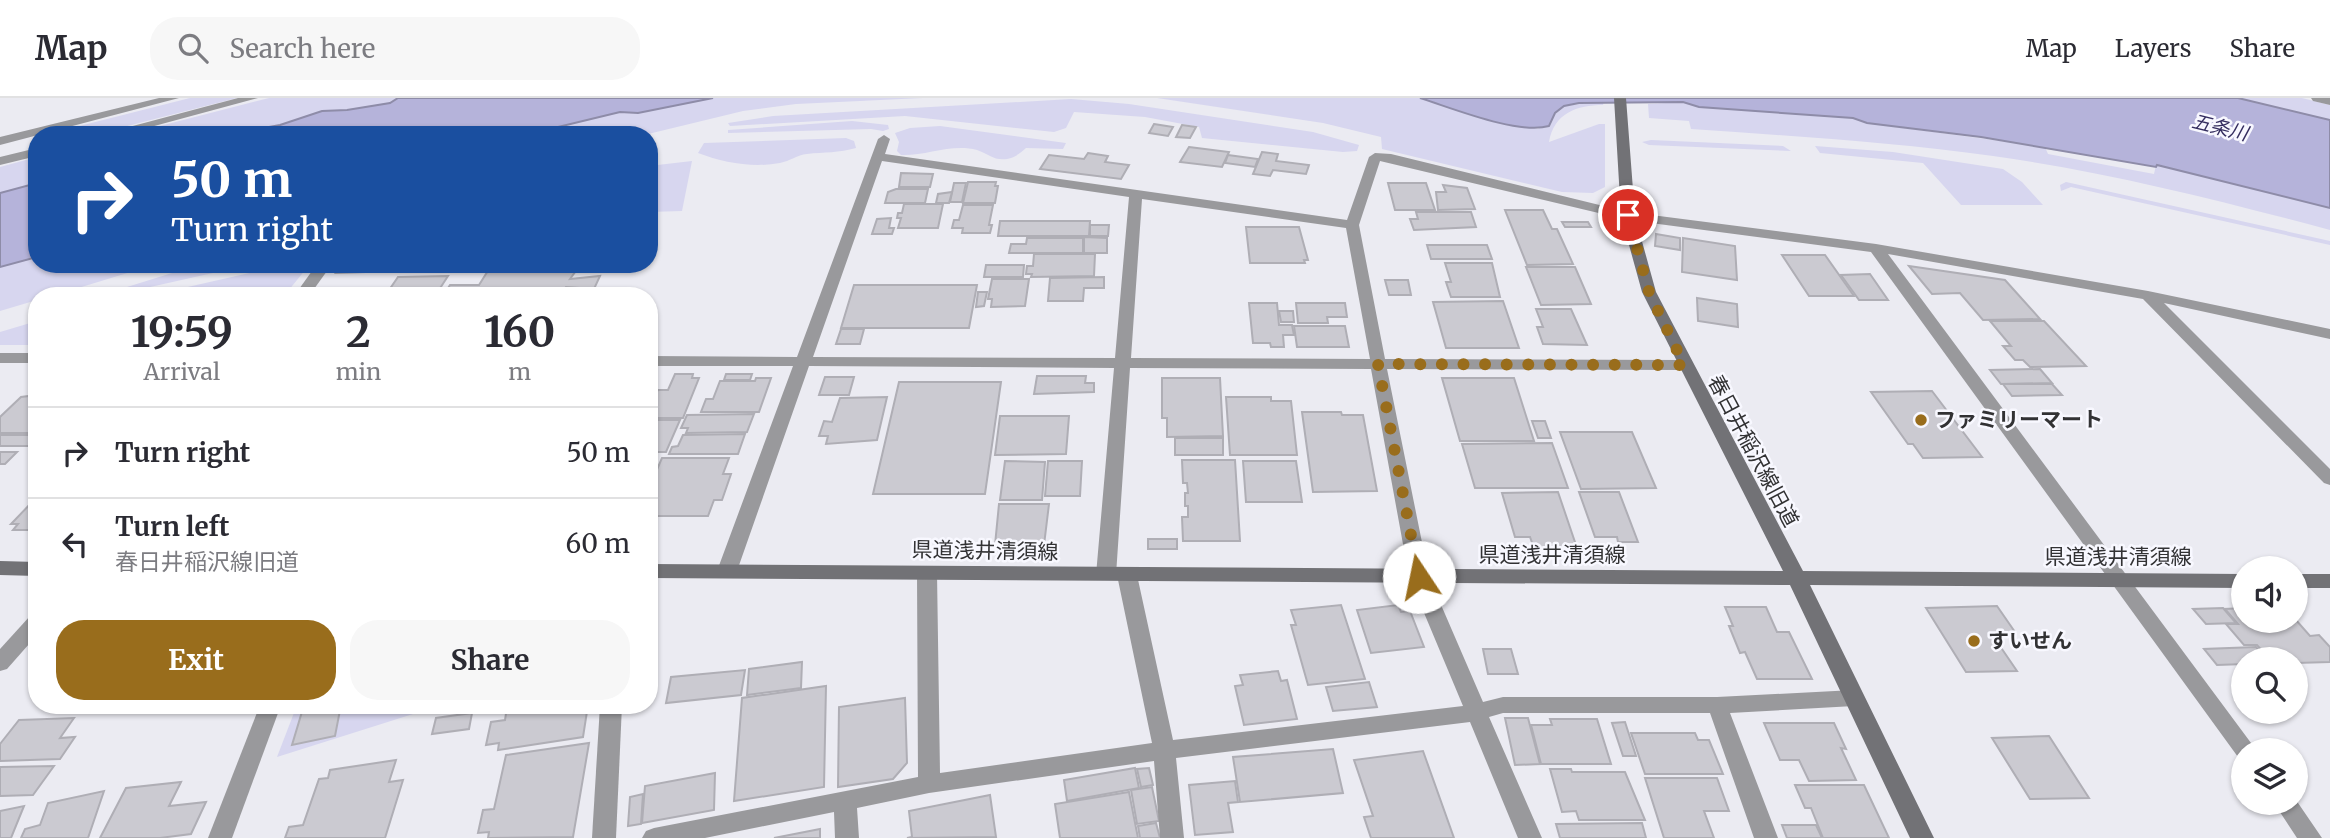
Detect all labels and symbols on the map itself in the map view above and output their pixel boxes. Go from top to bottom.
water label: 五条川 [2189,108,2252,146]
pin [1598,185,1658,245]
street label: 春日井稲沢線旧道 [1702,370,1805,531]
place label: ファミリーマート [1935,406,2103,433]
marker: ファミリーマート [1913,412,1929,428]
street label: 県道浅井清須線 [911,536,1059,565]
position arrow [1382,540,1456,614]
street label: 県道浅井清須線 [1479,541,1626,568]
street label: 県道浅井清須線 [2045,543,2192,570]
place label: すいせん [1988,627,2072,654]
marker: すいせん [1966,633,1982,649]

